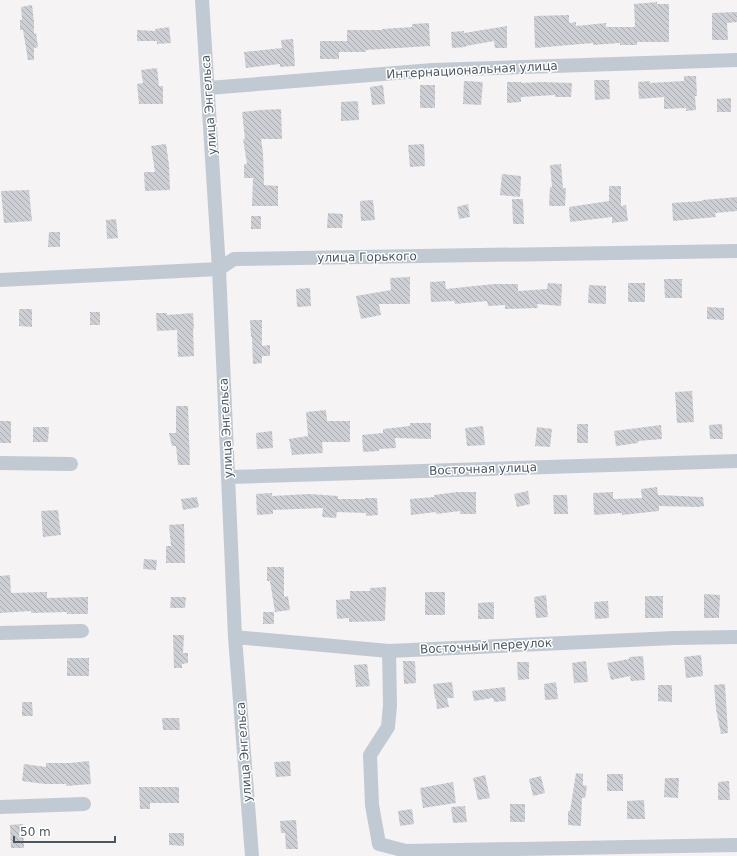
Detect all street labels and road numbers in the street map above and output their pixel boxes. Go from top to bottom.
street label: улица Энгельса [199,54,219,156]
street label: Интернациональная улица [386,59,558,81]
street label: улица Горького [317,249,417,265]
street label: улица Энгельса [216,377,236,479]
street label: Восточная улица [429,460,537,478]
street label: Восточный переулок [420,636,552,656]
street label: улица Энгельса [234,701,254,803]

